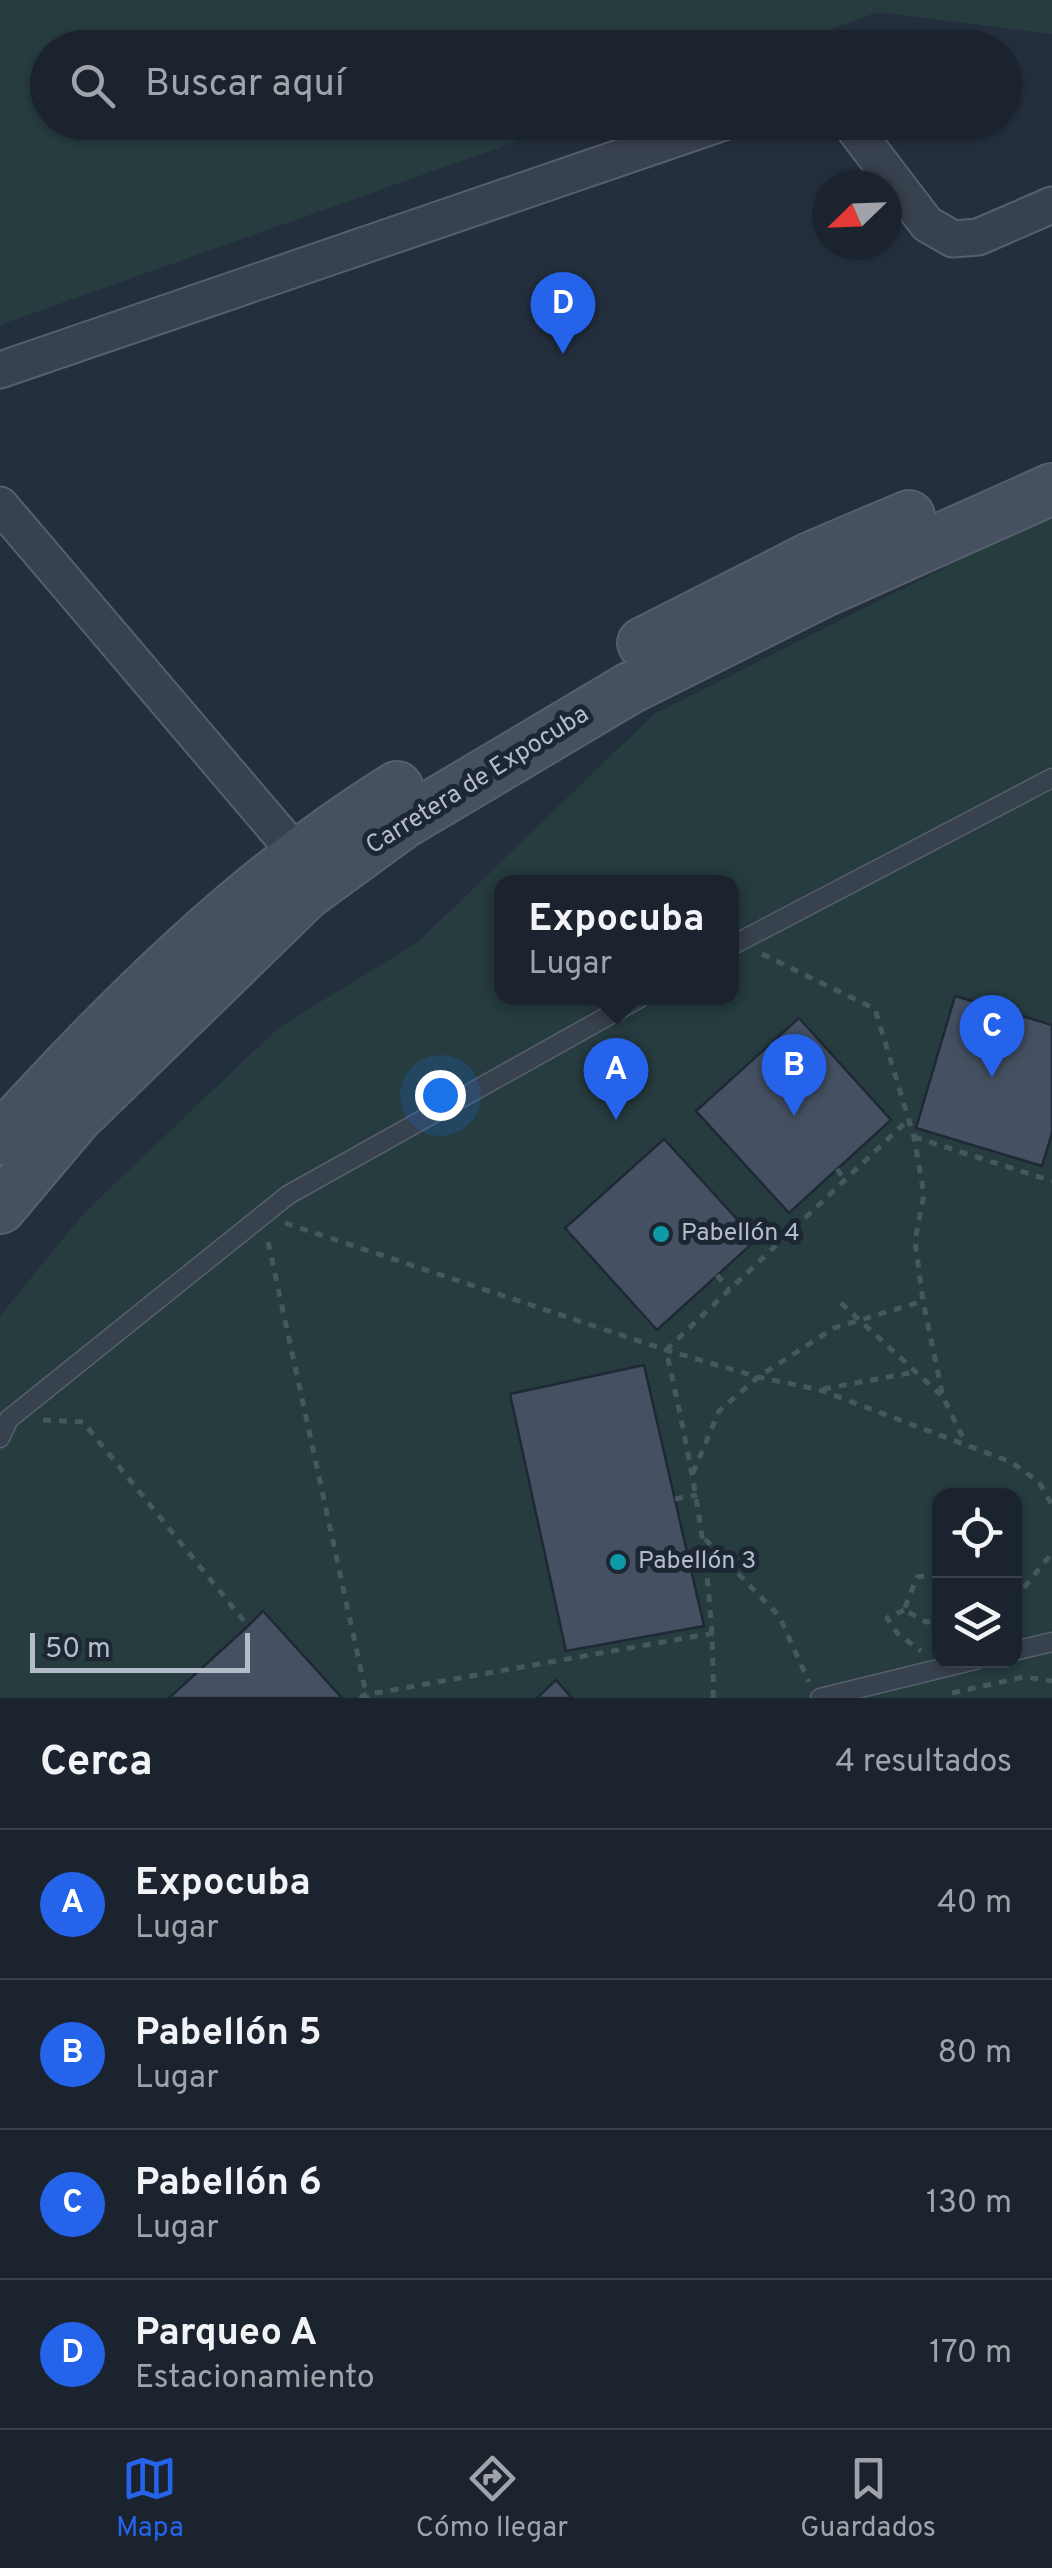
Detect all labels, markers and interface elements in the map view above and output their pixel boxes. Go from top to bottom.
search box [30,30,1022,140]
icon: search [65,58,120,113]
text: Buscar aquí [145,61,345,110]
north arrow [812,170,902,260]
pin: D [530,272,596,354]
street label: Carretera de Expocuba [361,699,595,863]
popup [494,875,739,1005]
text: Expocuba [529,896,704,945]
text: Lugar [529,945,612,985]
pin: C [960,994,1024,1077]
pin: B [762,1034,826,1116]
pin: A [584,1038,648,1120]
your location [415,1070,466,1121]
place label: Pabellón 4 [681,1218,800,1250]
marker: Pabellón 4 [650,1223,672,1245]
map controls [932,1488,1022,1668]
button: locate [932,1488,1022,1578]
place label: Pabellón 3 [638,1546,756,1578]
marker: Pabellón 3 [607,1551,629,1573]
button: layers [932,1578,1022,1668]
scale bar [30,1628,250,1672]
text: 50 m [45,1632,111,1668]
text: Cerca [40,1737,153,1790]
text: 4 resultados [835,1743,1012,1783]
text: Expocuba [135,1860,311,1909]
text: A [61,1884,84,1924]
text: 40 m [937,1884,1012,1924]
text: Lugar [135,1909,219,1949]
text: Pabellón 5 [135,2010,322,2059]
text: B [61,2034,84,2074]
text: 80 m [938,2034,1012,2074]
text: Lugar [135,2059,219,2099]
text: Pabellón 6 [135,2160,322,2209]
text: C [62,2184,83,2224]
text: 130 m [926,2184,1012,2224]
text: Lugar [135,2209,219,2249]
text: Parqueo A [135,2310,317,2359]
text: D [61,2334,84,2374]
text: 170 m [929,2334,1012,2374]
text: Estacionamiento [135,2359,375,2399]
tab: Mapa [116,2451,184,2547]
tab: Cómo llegar [416,2451,568,2547]
tab: Guardados [800,2451,936,2547]

